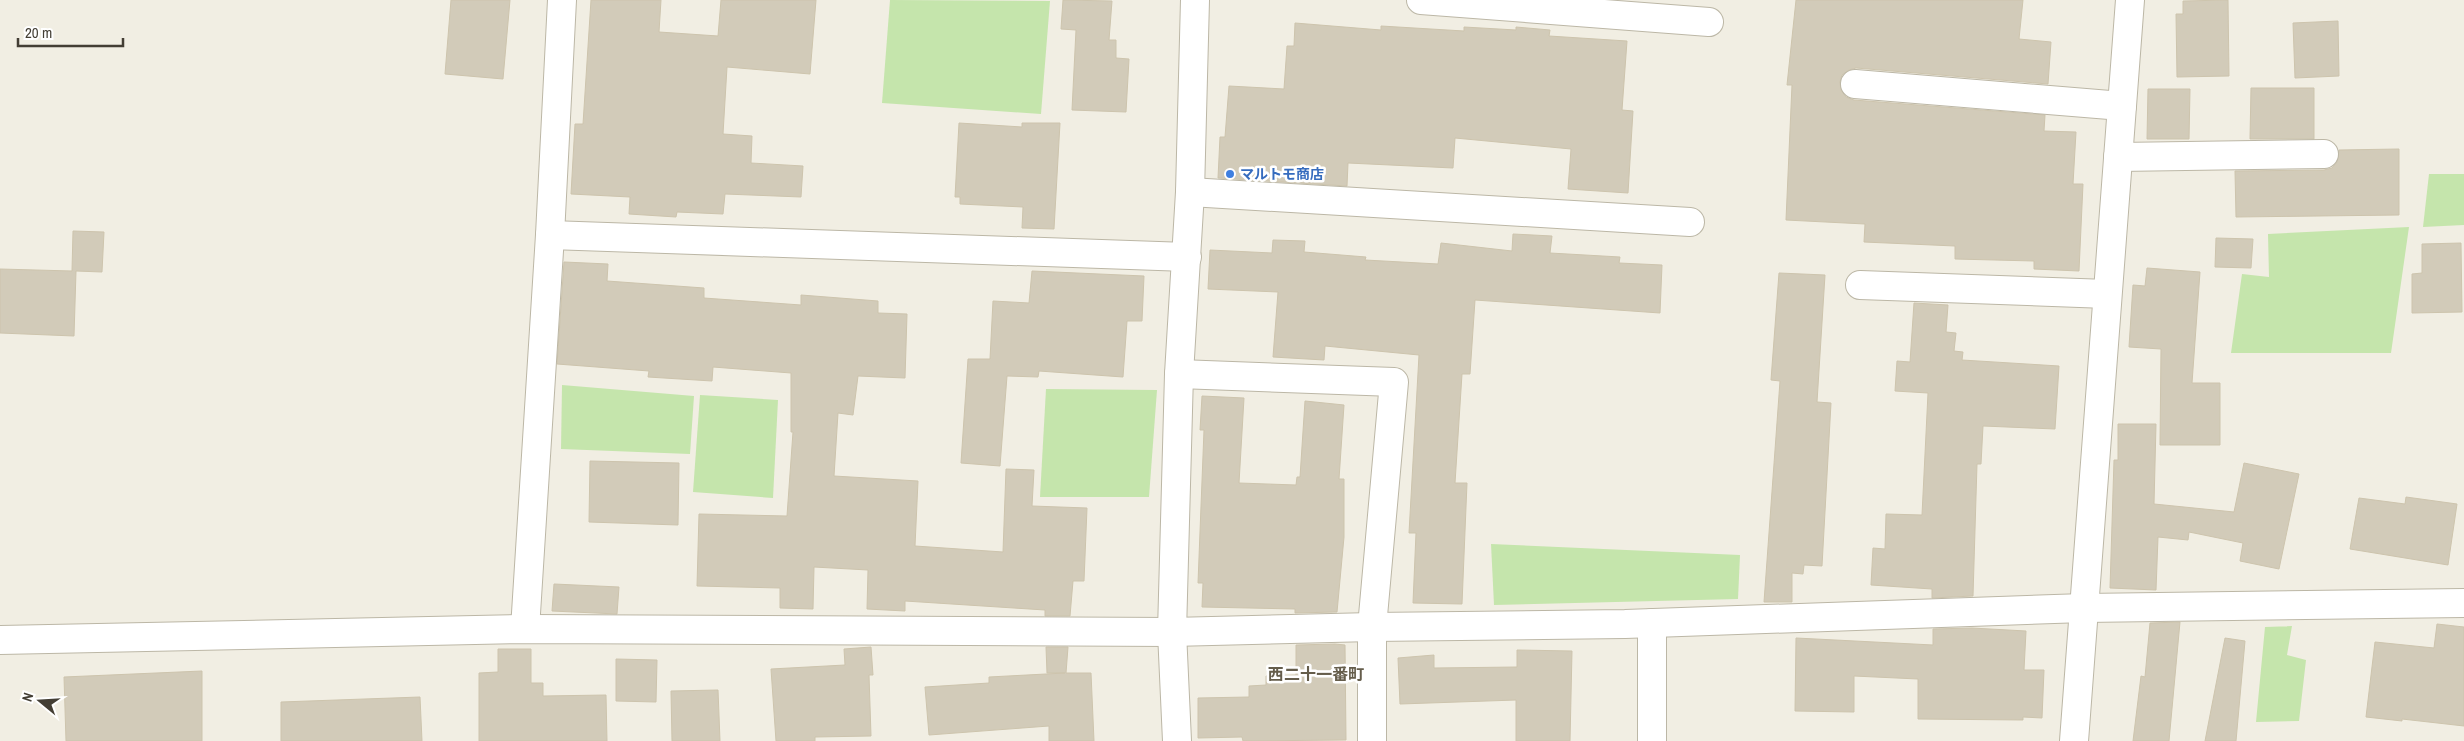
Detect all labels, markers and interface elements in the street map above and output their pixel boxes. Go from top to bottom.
scale bar [18,15,122,47]
text: 20 m [25,22,52,43]
place label: マルトモ商店 [1240,165,1324,183]
marker: マルトモ商店 [1224,168,1236,180]
district label: 西二十一番町 [1268,663,1364,685]
north arrow [15,676,65,726]
text: N [18,690,37,704]

